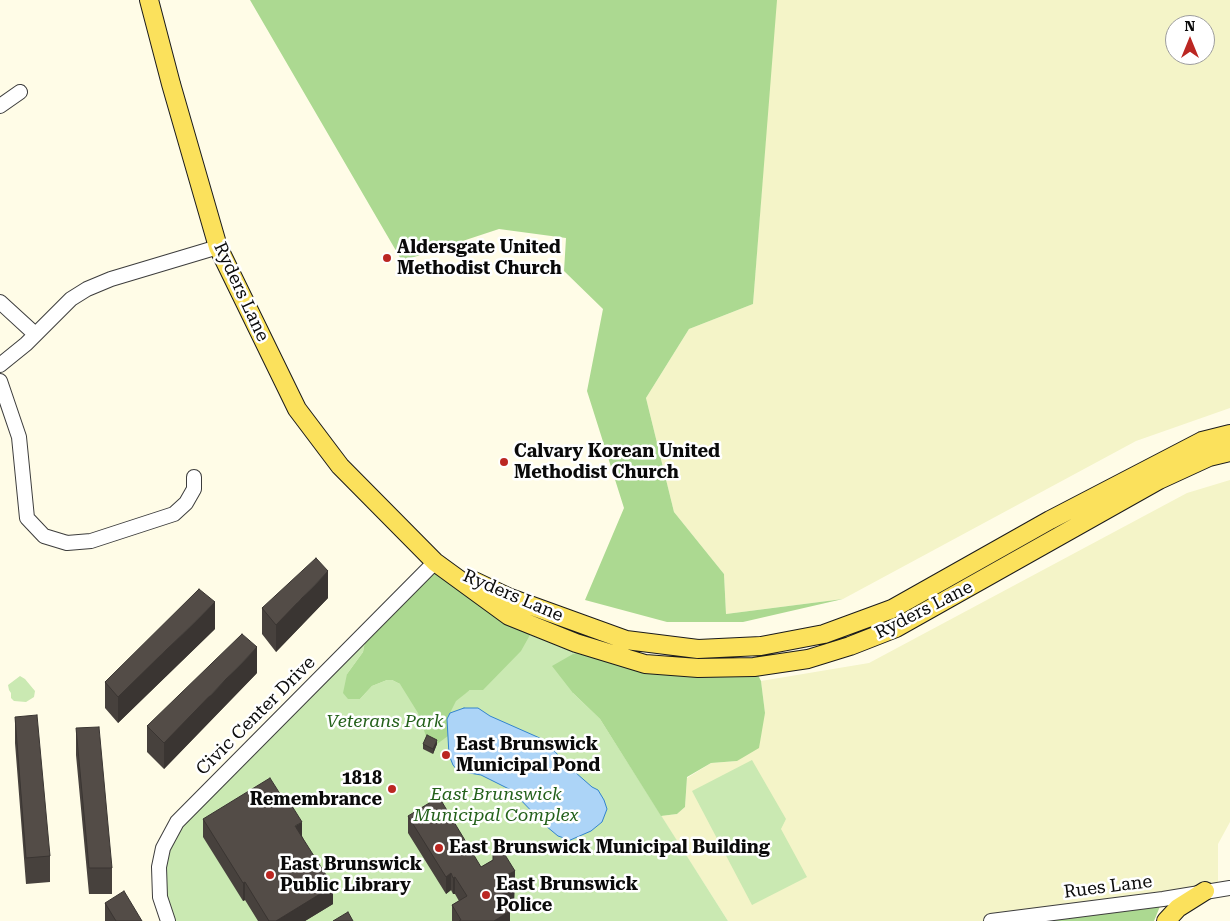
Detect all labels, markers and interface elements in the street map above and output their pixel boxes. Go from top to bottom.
north arrow [1165,15,1215,65]
text: N [1185,18,1195,34]
place label: Aldersgate United Methodist Church [397,237,562,280]
street label: Ryders Lane [209,239,273,345]
marker: Aldersgate United Methodist Church [381,252,393,264]
place label: Calvary Korean United Methodist Church [514,441,720,484]
marker: Calvary Korean United Methodist Church [498,456,510,468]
street label: Ryders Lane [460,565,566,627]
street label: Ryders Lane [871,576,977,644]
street label: Civic Center Drive [192,652,320,780]
park label: Veterans Park [327,711,443,733]
place label: East Brunswick Municipal Pond [456,734,600,776]
marker: East Brunswick Municipal Pond [440,749,452,761]
place label: 1818 Remembrance [250,768,382,811]
marker: 1818 Remembrance [386,783,398,795]
park label: East Brunswick Municipal Complex [413,784,579,826]
place label: East Brunswick Municipal Building [449,837,770,859]
marker: East Brunswick Municipal Building [433,842,445,854]
place label: East Brunswick Public Library [280,854,422,896]
marker: East Brunswick Public Library [264,869,276,881]
street label: Rues Lane [1063,871,1153,903]
place label: East Brunswick Police [496,874,638,916]
marker: East Brunswick Police [480,889,492,901]

